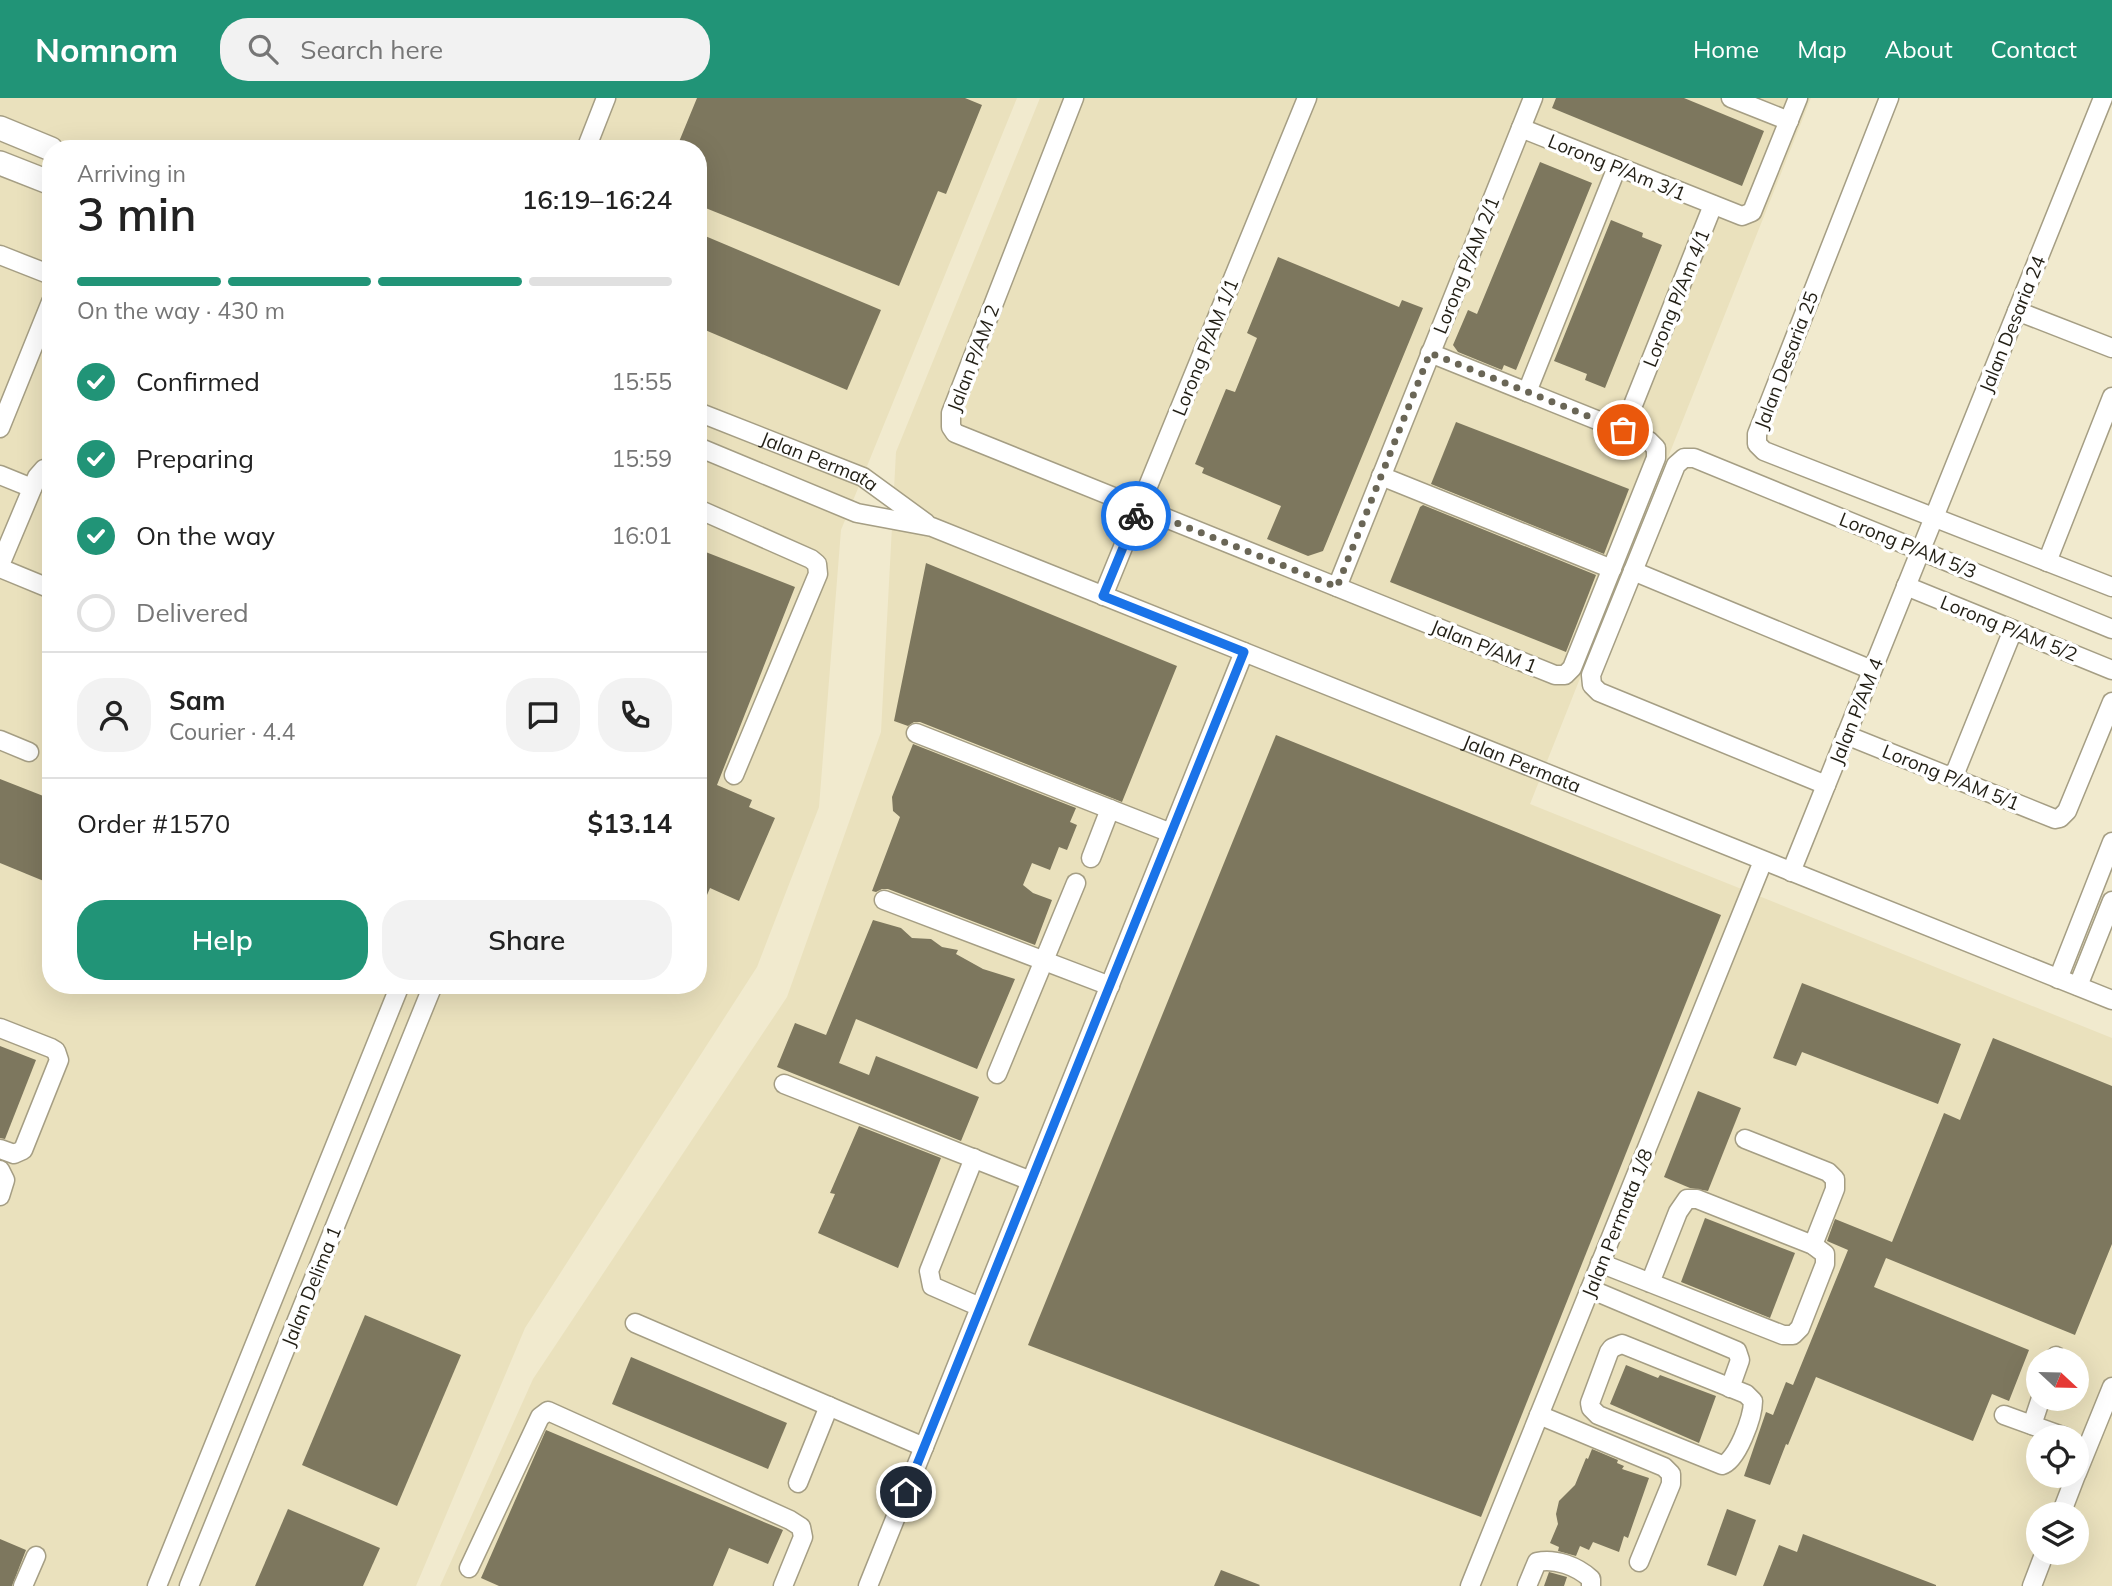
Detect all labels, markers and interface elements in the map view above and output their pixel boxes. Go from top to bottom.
search box [220,18,710,81]
text: Nomnom [35,29,178,70]
icon: search [244,30,282,68]
text: Search here [300,33,443,66]
text: Home [1693,34,1759,64]
text: Map [1797,34,1847,64]
text: About [1885,34,1953,64]
text: Contact [1991,34,2077,64]
street label: Lorong P/Am 3/1 [1545,128,1689,206]
text: Arriving in [77,159,186,188]
text: 16:19–16:24 [522,183,672,216]
text: 3 min [77,185,196,243]
street label: Lorong P/AM 2/1 [1428,193,1504,337]
street label: Lorong P/Am 4/1 [1637,226,1715,370]
street label: Jalan Desaria 24 [1974,252,2050,396]
street label: Lorong P/AM 1/1 [1167,275,1243,419]
street label: Jalan Desaria 25 [1749,288,1823,432]
text: On the way · 430 m [77,296,285,325]
street label: Jalan P/AM 2 [942,301,1004,415]
icon: check [77,363,115,401]
text: Confirmed [136,365,260,398]
text: 15:55 [612,367,672,396]
pin [1593,400,1653,460]
icon: bag [1604,411,1642,449]
street label: Jalan Permata [757,426,883,496]
icon: check [77,440,115,478]
text: Preparing [136,442,254,475]
text: 15:59 [612,444,672,473]
courier [1101,481,1171,551]
icon: bike [1117,497,1155,535]
street label: Lorong P/AM 5/3 [1836,507,1980,583]
icon: check [77,517,115,555]
text: On the way [136,519,275,552]
text: 16:01 [612,521,672,550]
street label: Lorong P/AM 5/2 [1937,590,2081,666]
text: Delivered [136,596,249,629]
street label: Jalan P/AM 1 [1427,614,1541,678]
street label: Jalan P/AM 4 [1824,654,1888,768]
button: person [77,678,151,752]
button: chat [506,678,580,752]
button: phone [598,678,672,752]
text: Sam [169,684,225,717]
text: Courier · 4.4 [169,717,295,746]
street label: Jalan Permata [1459,729,1584,798]
street label: Lorong P/AM 5/1 [1879,739,2023,815]
text: Order #1570 [77,807,230,840]
text: $13.14 [588,807,672,840]
button: Help [77,900,368,980]
button: Share [382,900,672,980]
street label: Jalan Permata 1/8 [1576,1145,1658,1301]
street label: Jalan Delima 1 [276,1222,346,1350]
north arrow [2026,1348,2090,1410]
map controls [2026,1348,2089,1565]
button: locate [2026,1425,2089,1488]
pin [876,1462,936,1522]
icon: home [887,1473,925,1511]
button: layers [2026,1502,2089,1565]

